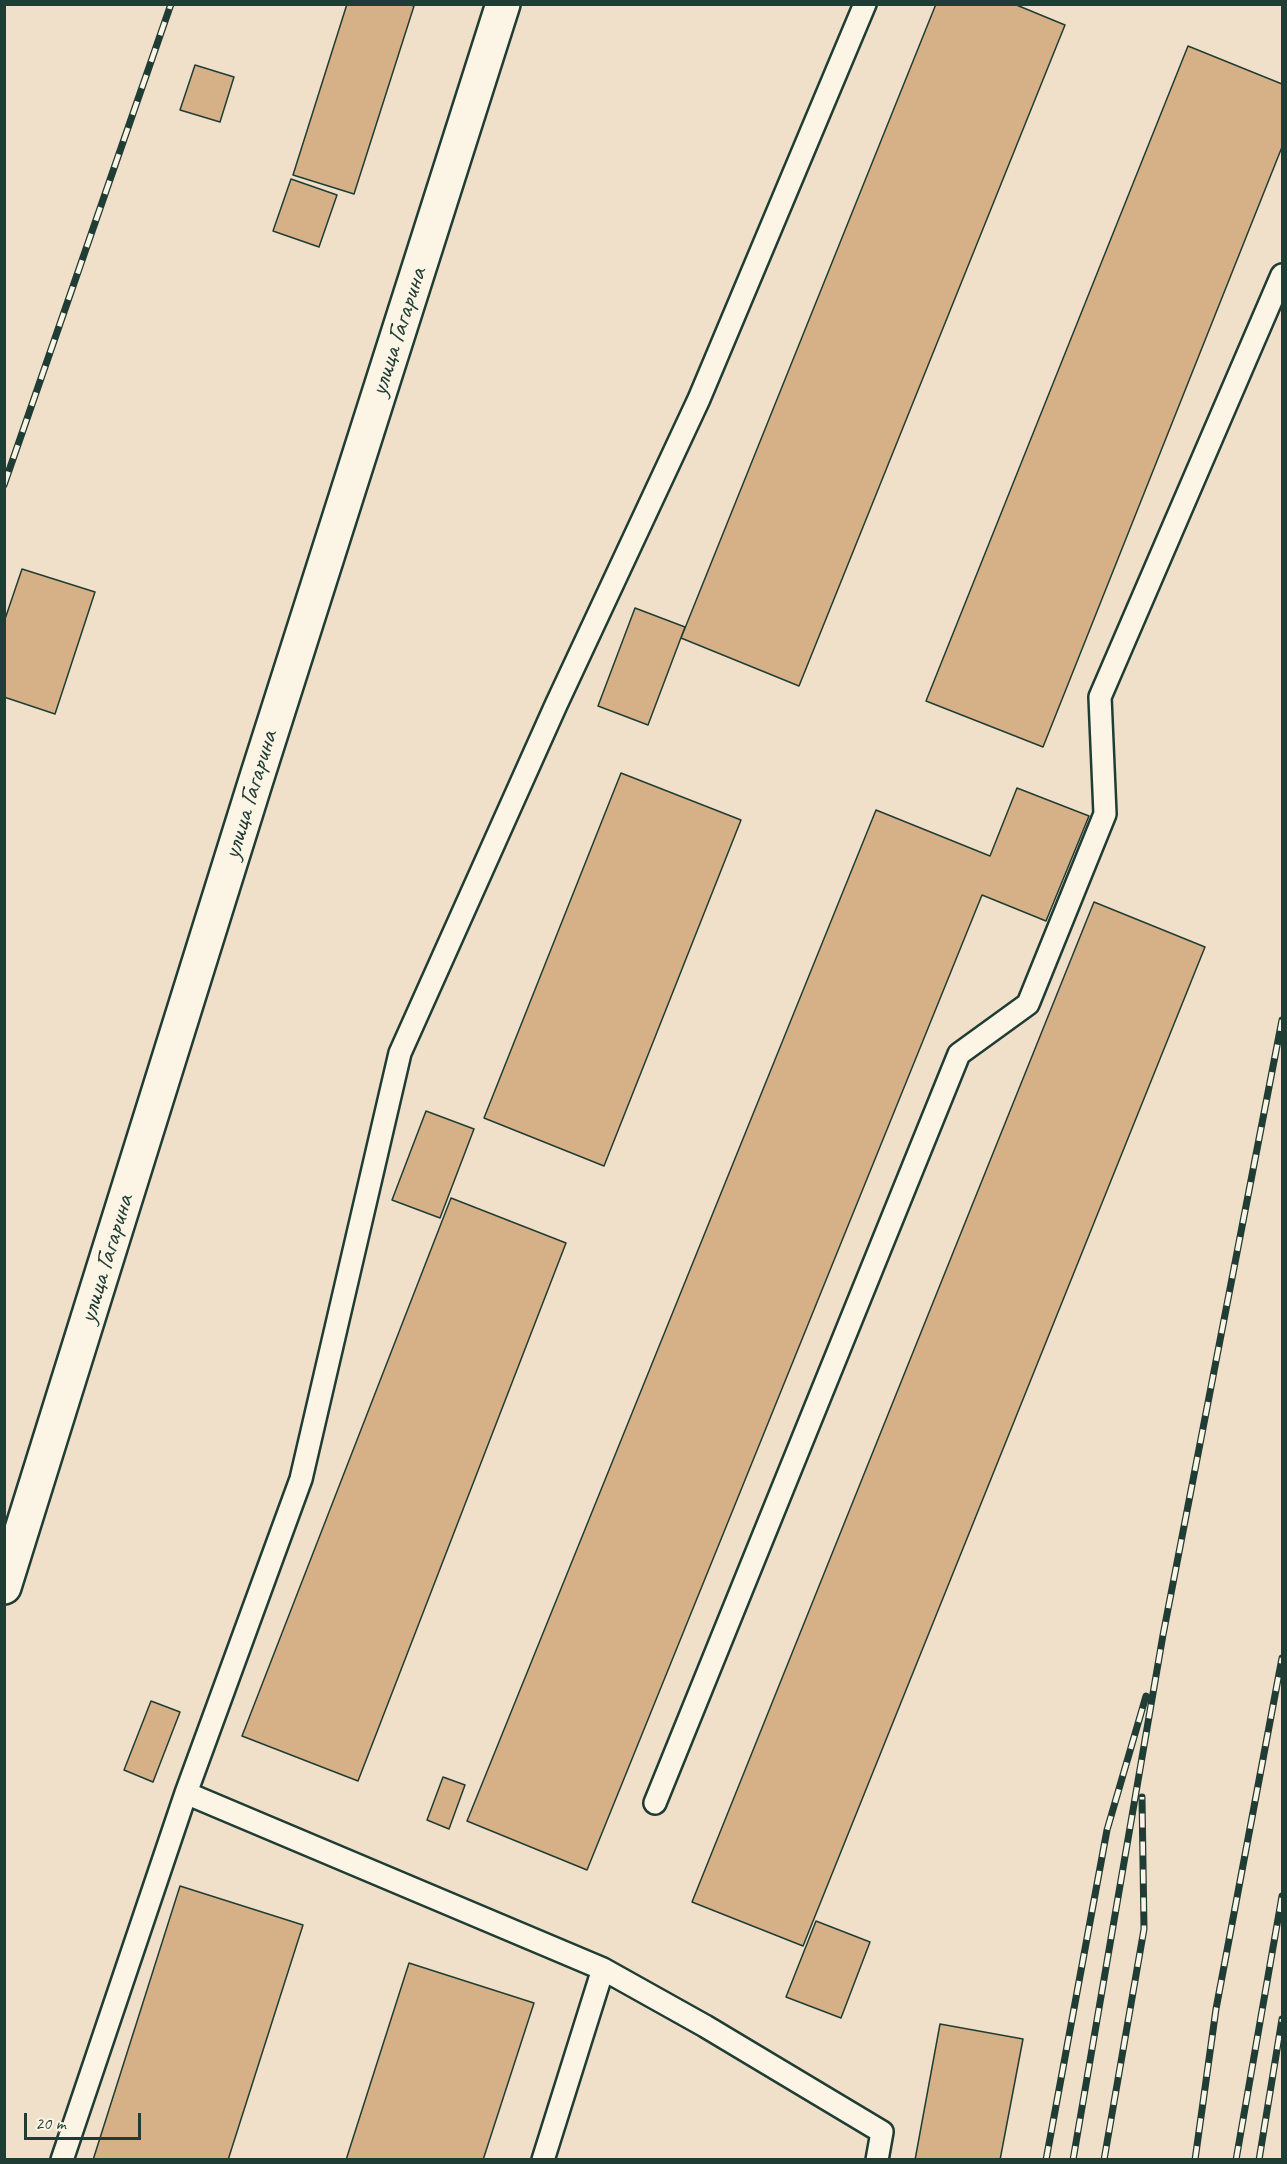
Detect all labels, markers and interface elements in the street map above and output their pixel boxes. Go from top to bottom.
street label: улица Гагарина [364,264,434,400]
street label: улица Гагарина [217,727,285,863]
street label: улица Гагарина [73,1191,141,1327]
scale bar [27,2101,144,2139]
text: 20 m [35,2112,66,2134]

